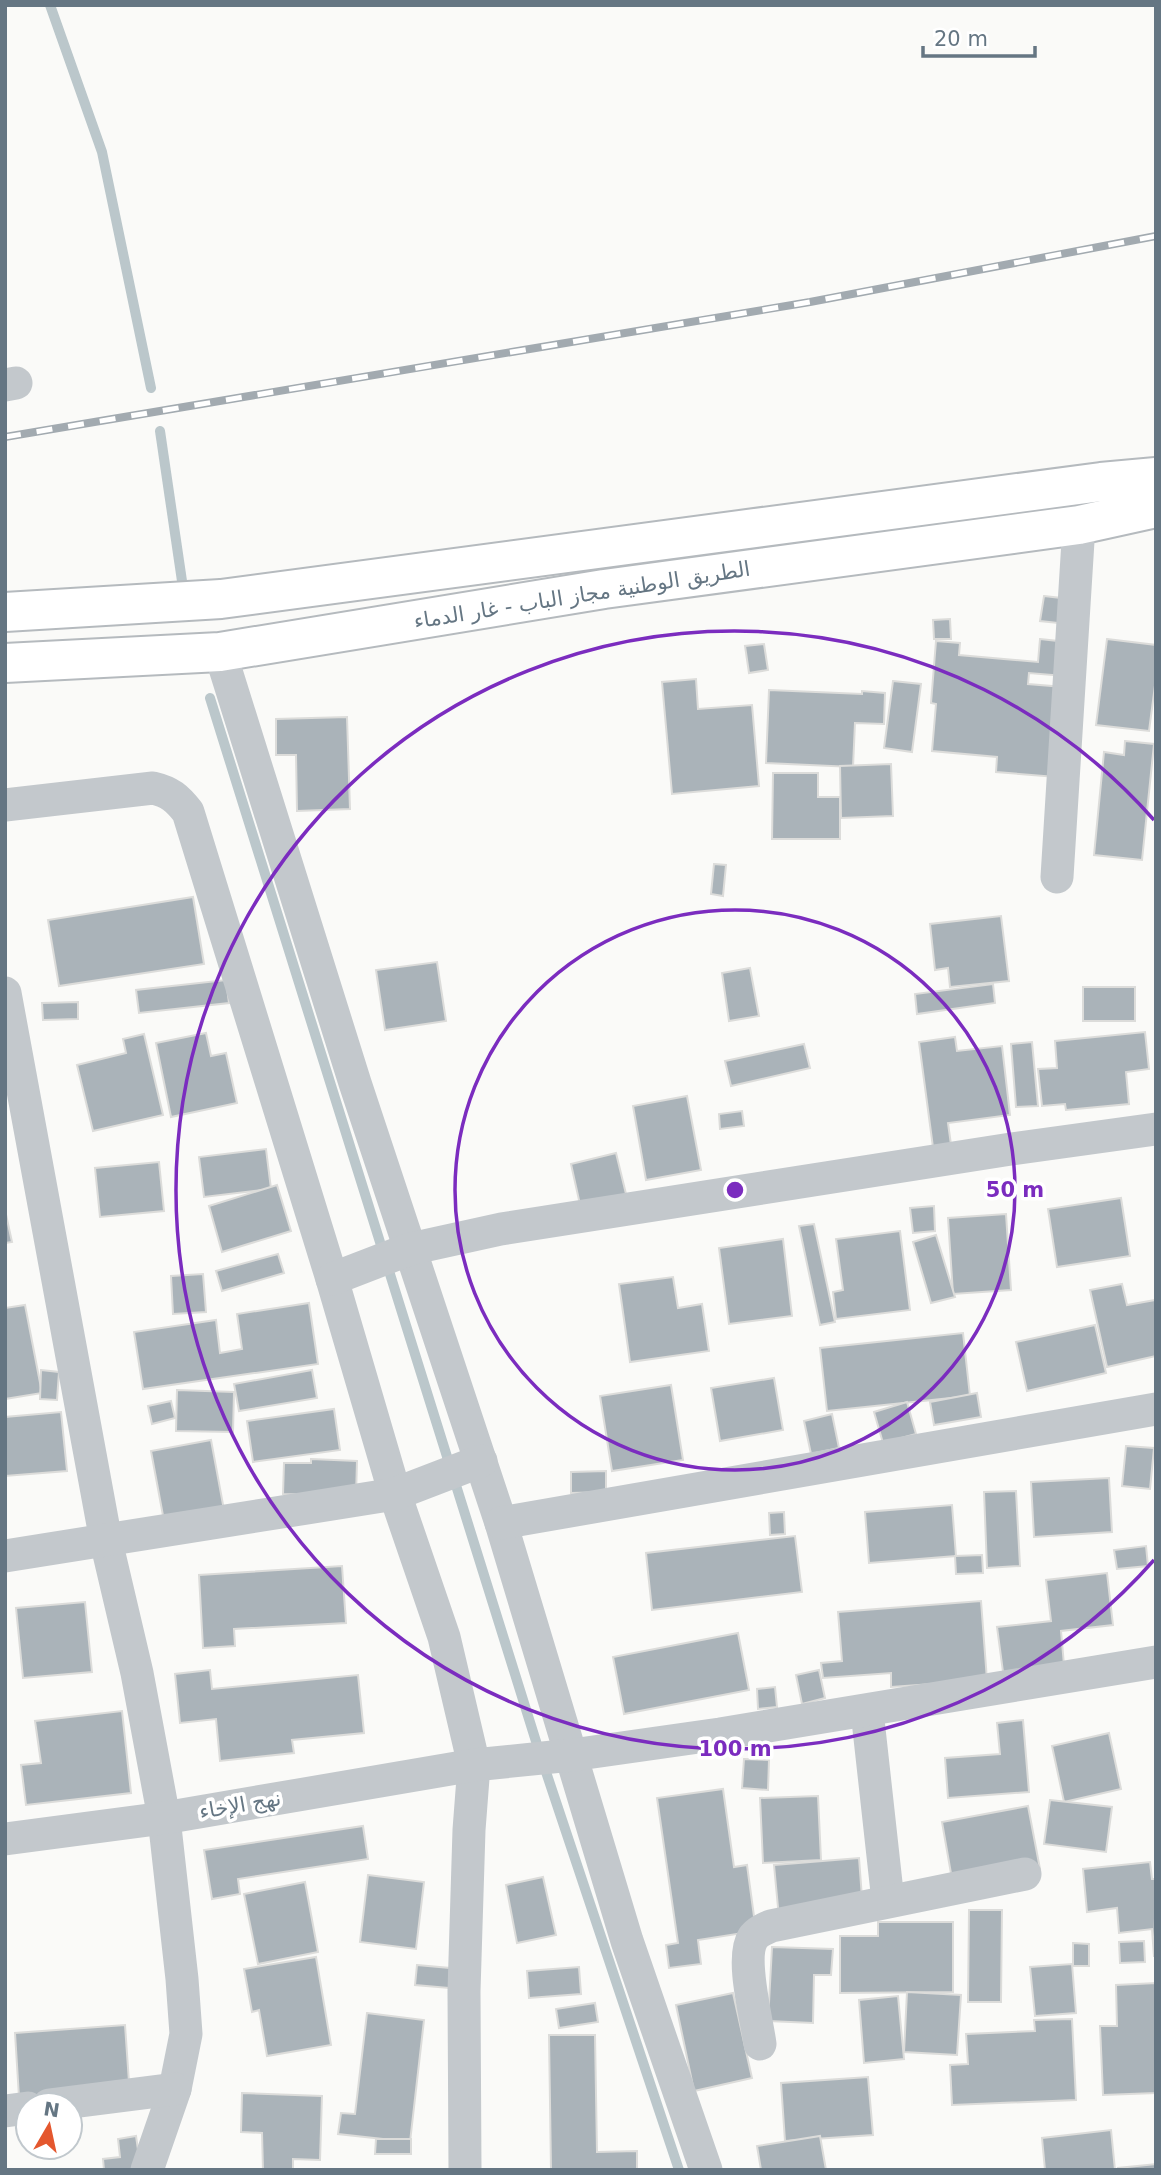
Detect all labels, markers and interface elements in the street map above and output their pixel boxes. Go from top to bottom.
scale bar [923,14,1035,58]
text: 20 m [934,27,988,51]
street label: الطريق الوطنية مجاز الباب - غار الدماء [412,557,752,633]
centre of rings [723,1178,747,1202]
text: 50 m [986,1178,1044,1202]
text: 100 m [698,1737,772,1761]
street label: نهج الإخاء [197,1786,283,1824]
north arrow [14,2091,84,2161]
text: N [42,2097,61,2121]

